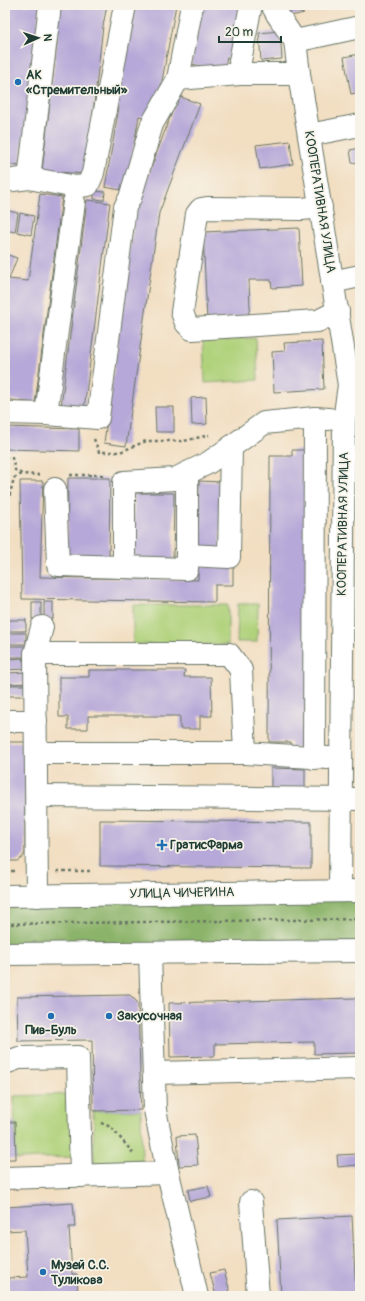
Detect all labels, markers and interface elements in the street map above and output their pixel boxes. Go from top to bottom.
north arrow [18,18,58,58]
scale bar [219,18,281,44]
text: 20 m [225,25,254,40]
text: N [41,33,54,42]
place label: АК «Стремительный» [26,67,128,98]
marker: АК «Стремительный» [13,77,23,87]
street label: КООПЕРАТИВНАЯ УЛИЦА [301,130,339,275]
street label: КООПЕРАТИВНАЯ УЛИЦА [334,451,352,596]
place label: ГратисФарма [170,837,243,853]
marker: ГратисФарма [157,840,167,850]
street label: УЛИЦА ЧИЧЕРИНА [129,884,235,902]
place label: Закусочная [117,1008,182,1024]
marker: Пив-Буль [46,1011,56,1021]
marker: Закусочная [104,1011,114,1021]
place label: Пив-Буль [25,1022,77,1038]
place label: Музей С.С. Туликова [50,1257,110,1288]
marker: Музей С.С. Туликова [38,1267,48,1277]

